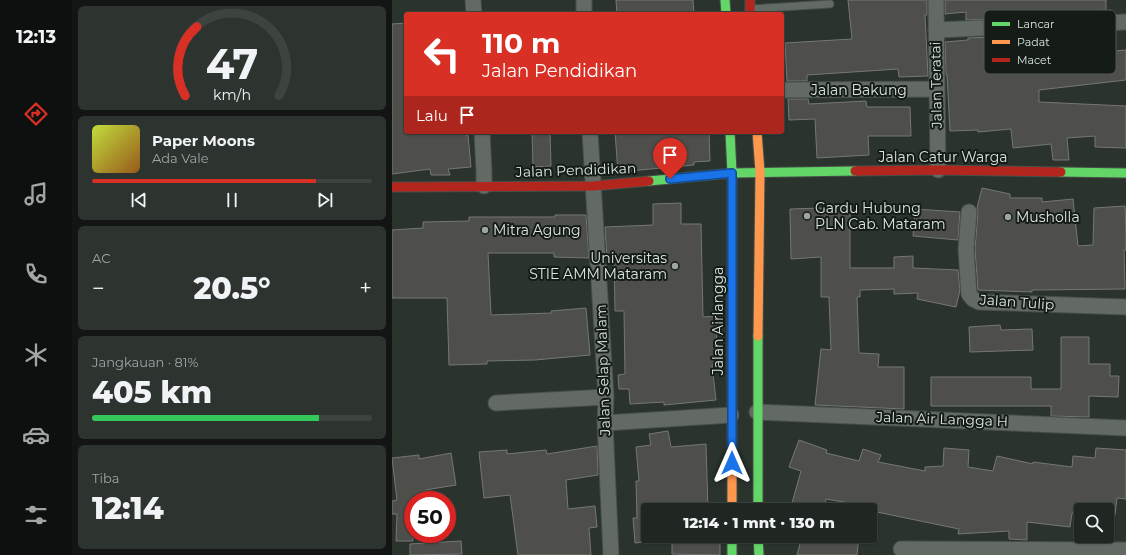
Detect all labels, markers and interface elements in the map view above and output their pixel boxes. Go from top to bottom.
legend [984,10,1116,74]
text: Lancar [1017,17,1055,31]
text: 12:13 [16,26,56,48]
text: 110 m [482,26,560,60]
icon: left [416,28,468,80]
text: Padat [1017,35,1050,49]
text: 47 [206,39,258,89]
street label: Jalan Teratai [926,41,946,130]
text: Macet [1017,53,1052,67]
text: Jalan Pendidikan [482,60,637,82]
street label: Jalan Bakung [810,81,907,99]
text: km/h [213,86,251,104]
icon: directions [22,100,50,128]
icon: arrive [456,104,478,126]
text: Lalu [416,106,448,125]
text: Paper Moons [152,131,255,150]
pin [653,138,687,179]
icon: arrive [659,144,681,166]
street label: Jalan Catur Warga [877,148,1008,166]
text: Ada Vale [152,150,209,166]
street label: Jalan Pendidikan [514,159,637,181]
icon: music [22,180,50,208]
icon: previous [128,189,150,211]
icon: pause [221,189,243,211]
icon: next [314,189,336,211]
place label: Gardu Hubung PLN Cab. Mataram [815,199,946,233]
place label: Musholla [1016,208,1080,226]
marker: Gardu Hubung PLN Cab. Mataram [802,211,812,221]
marker: Musholla [1003,212,1013,222]
place label: Mitra Agung [493,221,581,239]
marker: Mitra Agung [480,225,490,235]
place label: Universitas STIE AMM Mataram [529,249,667,283]
text: AC [92,250,110,266]
icon: phone [22,260,50,288]
marker: Universitas STIE AMM Mataram [670,261,680,271]
street label: Jalan Airlangga [709,267,727,376]
text: 20.5° [193,270,271,307]
text: − [92,275,105,302]
text: + [359,275,372,302]
street label: Jalan Tulip [978,290,1055,314]
street label: Jalan Selap Malam [592,304,614,437]
icon: climate [22,341,50,369]
text: Jangkauan · 81% [92,354,198,370]
text: 405 km [92,374,212,411]
street label: Jalan Air Langga H [875,408,1008,430]
icon: car [22,421,50,449]
position arrow [711,442,753,484]
text: Tiba [92,470,119,486]
text: 12:14 [92,490,164,527]
speed limit sign: 50 [404,491,456,543]
icon: filters [22,501,50,529]
map controls [1074,503,1114,543]
button: search [1074,503,1114,543]
text: 12:14 · 1 mnt · 130 m [683,513,835,532]

